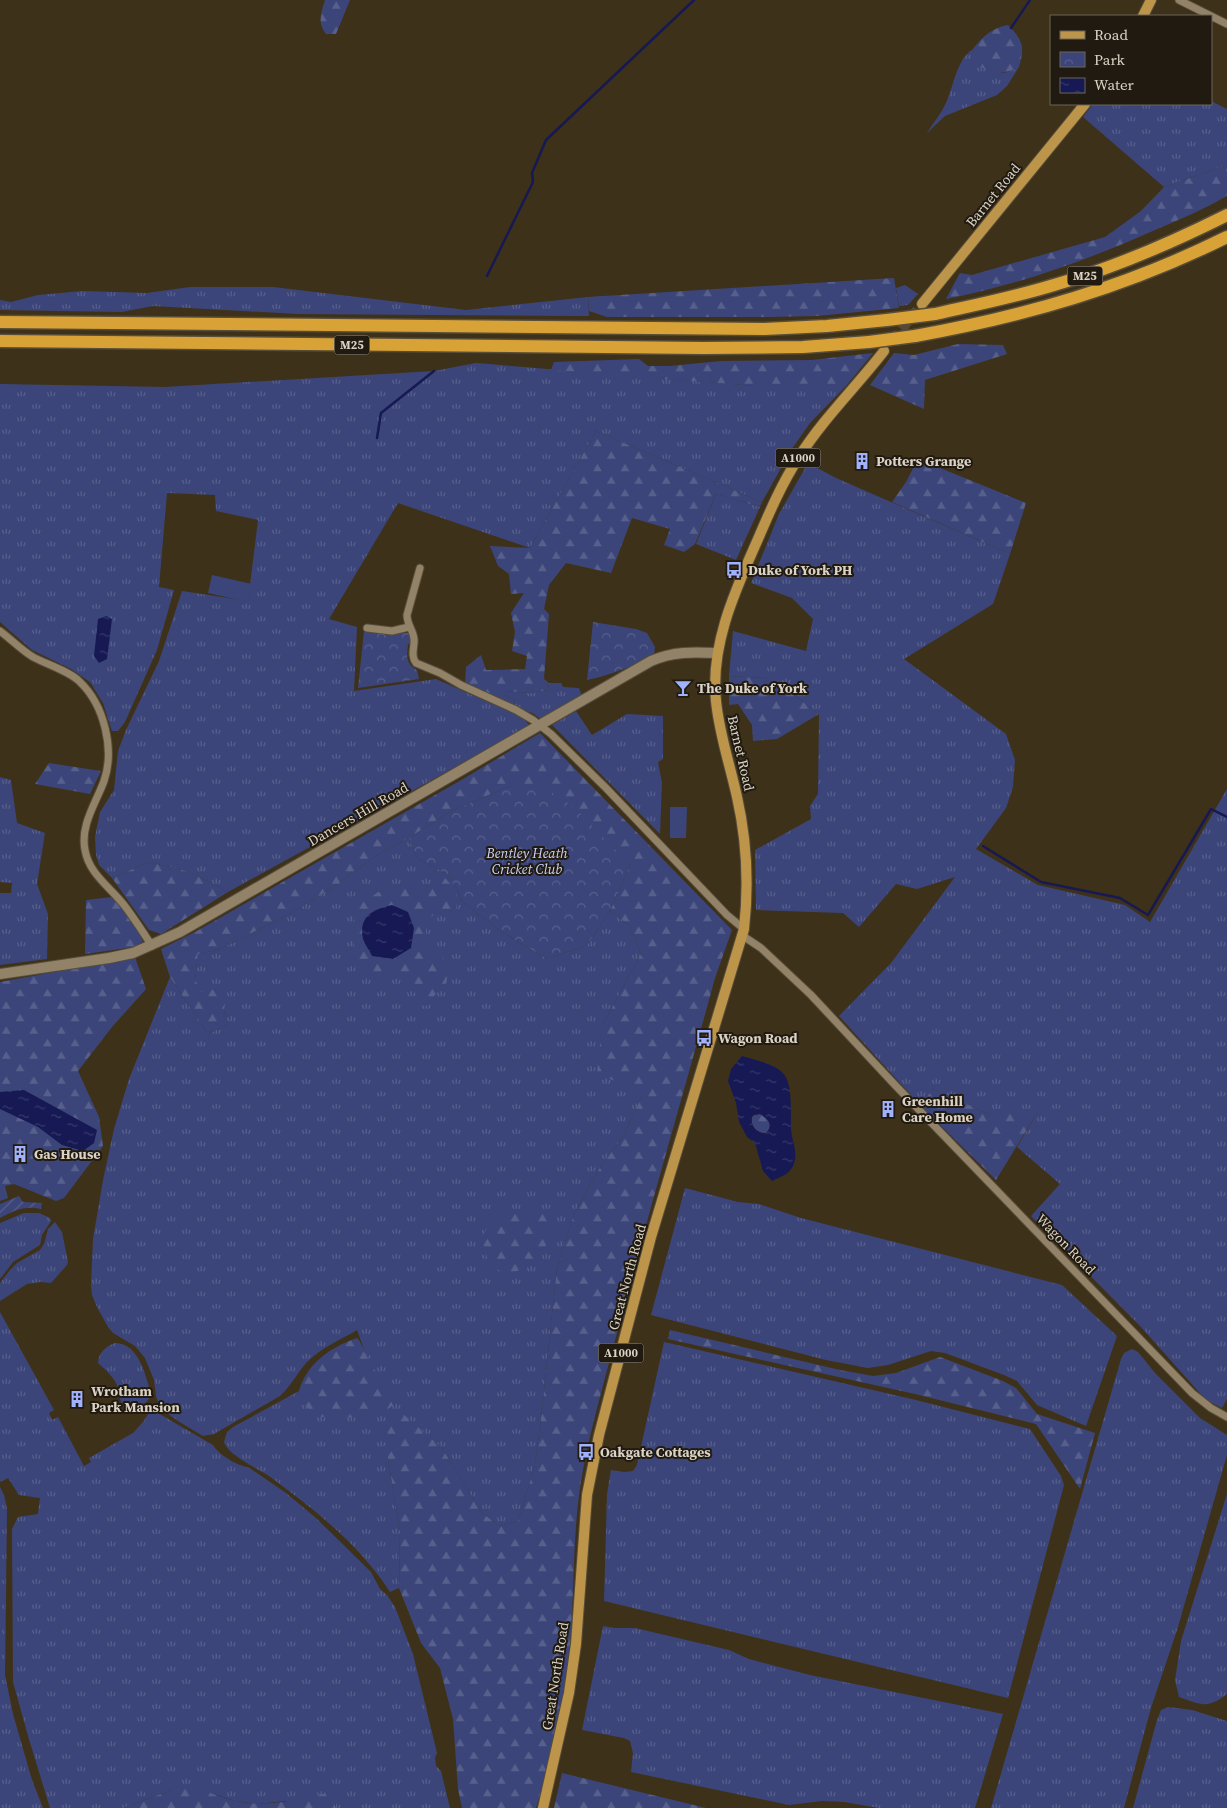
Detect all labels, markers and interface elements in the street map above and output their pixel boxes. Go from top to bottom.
legend [1050,15,1212,105]
text: Road [1094,24,1128,45]
text: Park [1094,49,1126,70]
text: Water [1094,74,1135,95]
street label: Barnet Road [961,159,1025,231]
road number: M25 [1068,266,1102,286]
road number: M25 [334,336,370,354]
road number: A1000 [776,448,820,468]
building icon: Potters Grange [852,451,872,471]
place label: Potters Grange [876,451,971,471]
bus stop icon: Duke of York PH [724,560,744,580]
place label: Duke of York PH [748,560,853,580]
bar icon: The Duke of York [673,678,693,698]
place label: The Duke of York [697,678,808,698]
street label: Barnet Road [723,713,759,793]
street label: Dancers Hill Road [304,777,412,851]
park label: Bentley Heath Cricket Club [485,843,568,879]
bus stop icon: Wagon Road [694,1028,714,1048]
place label: Wagon Road [718,1028,798,1048]
place label: Greenhill Care Home [902,1091,973,1127]
building icon: Greenhill Care Home [878,1099,898,1119]
building icon: Gas House [10,1144,30,1164]
place label: Gas House [34,1144,101,1164]
street label: Wagon Road [1032,1209,1100,1279]
street label: Great North Road [603,1222,651,1332]
road number: A1000 [598,1344,644,1362]
place label: Wrotham Park Mansion [91,1381,180,1417]
building icon: Wrotham Park Mansion [67,1389,87,1409]
bus stop icon: Oakgate Cottages [576,1442,596,1462]
place label: Oakgate Cottages [600,1442,711,1462]
street label: Great North Road [537,1620,573,1732]

